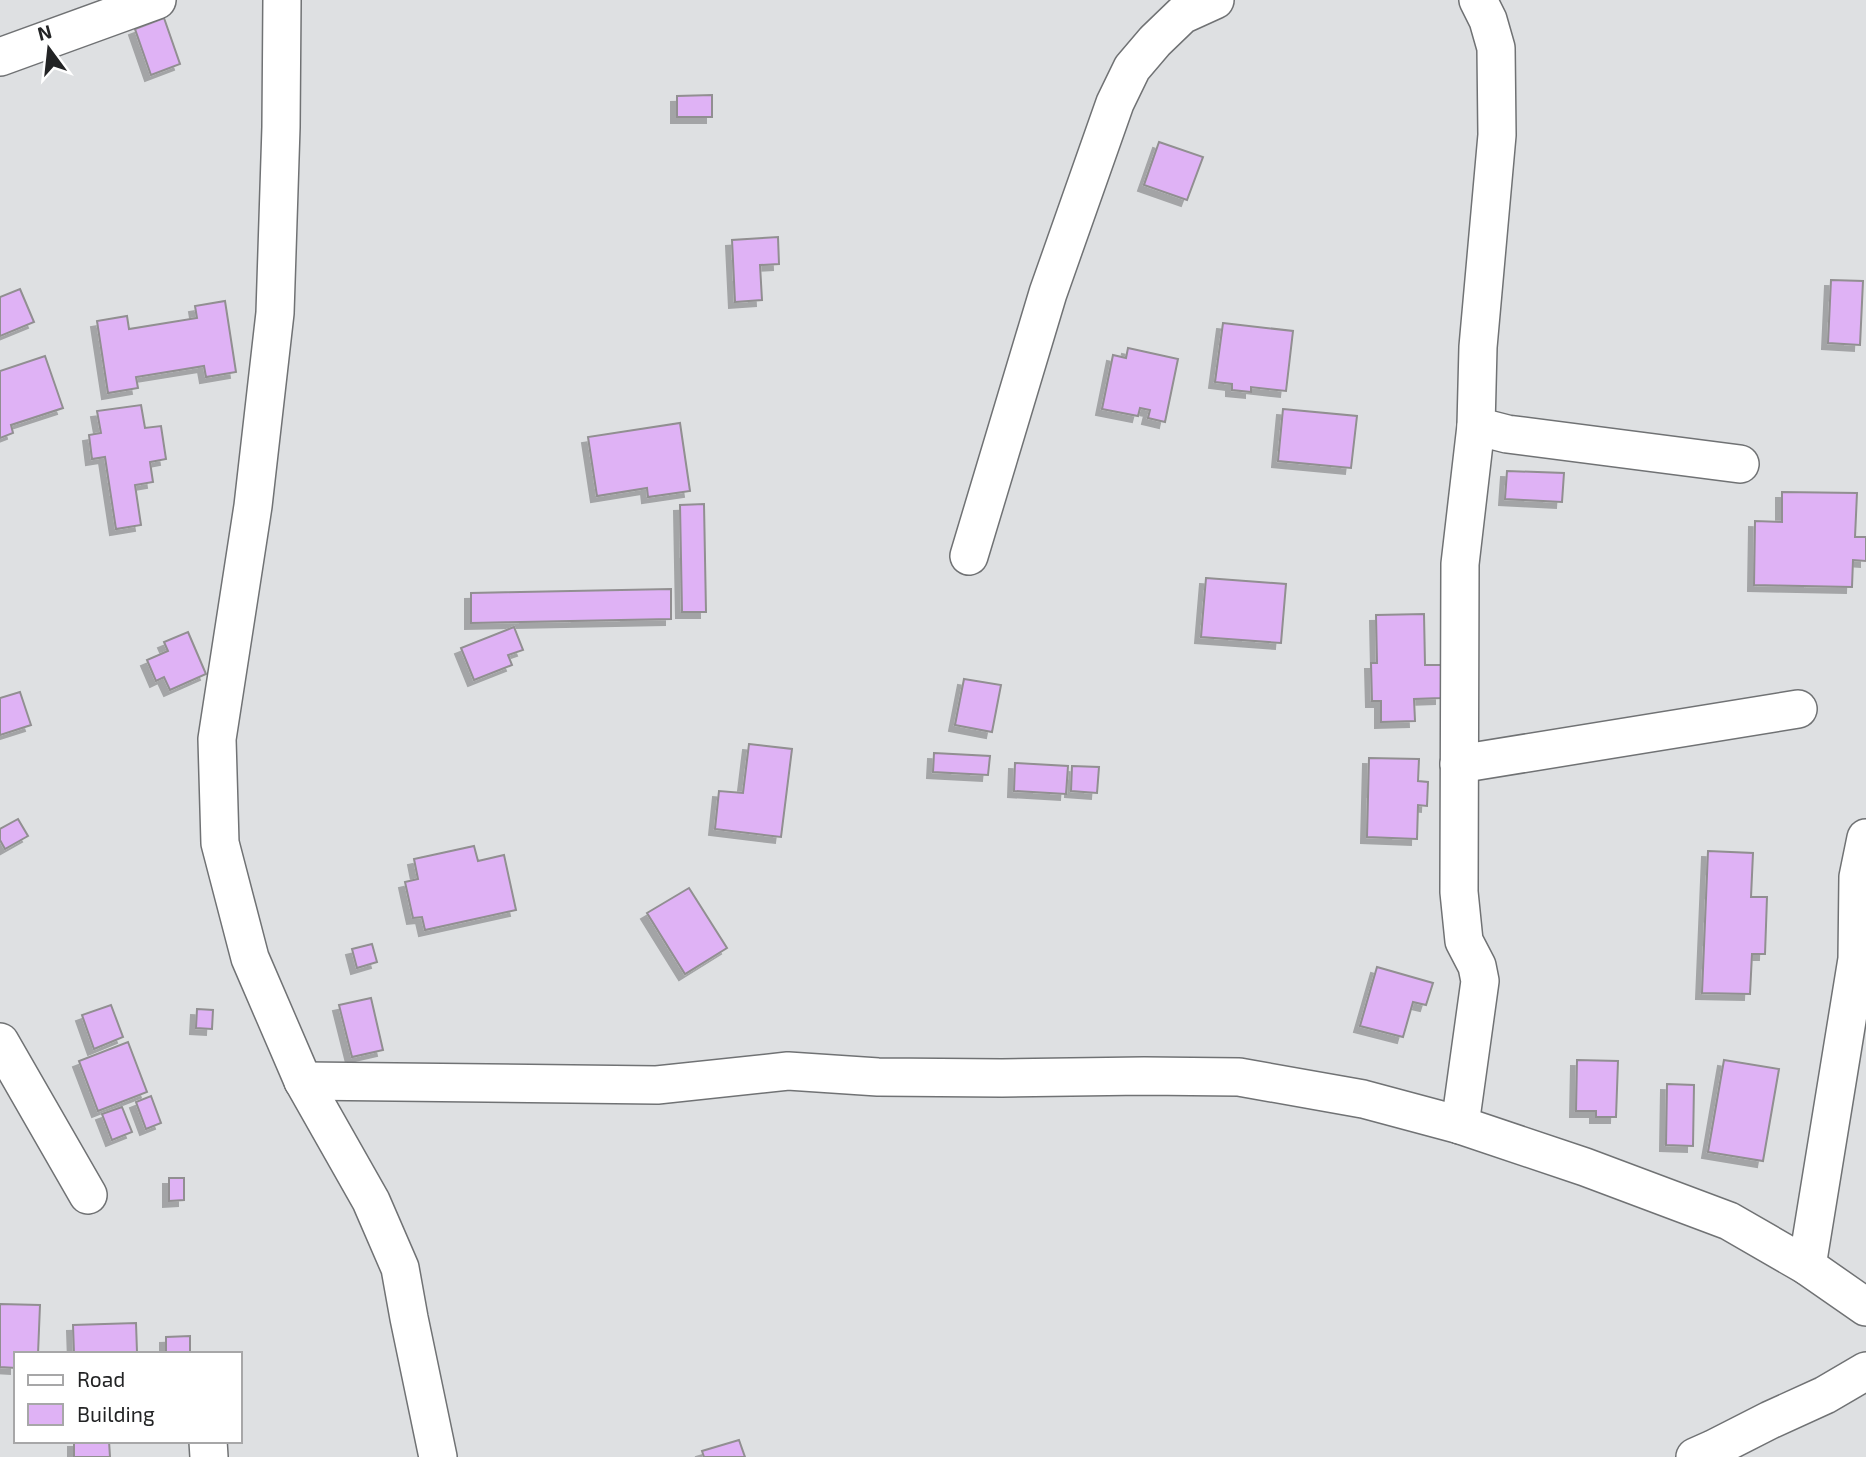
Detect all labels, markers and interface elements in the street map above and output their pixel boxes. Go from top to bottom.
north arrow [14,14,84,84]
text: N [35,19,54,45]
legend [14,1352,242,1443]
text: Road [77,1366,125,1391]
text: Building [77,1401,155,1426]

